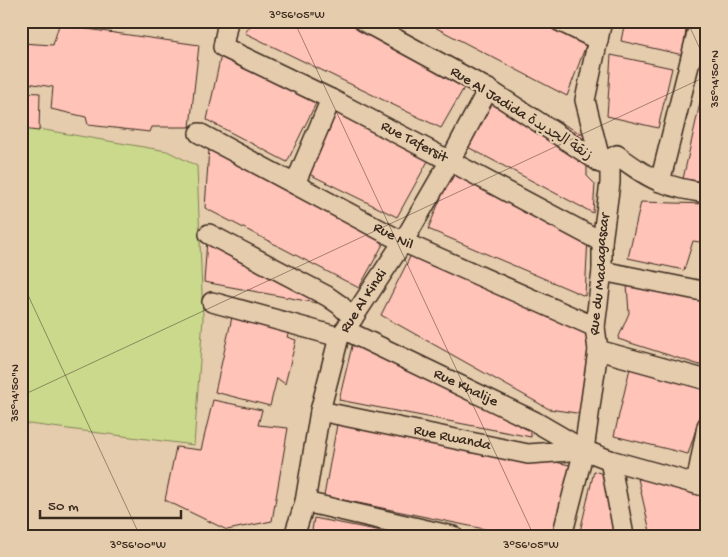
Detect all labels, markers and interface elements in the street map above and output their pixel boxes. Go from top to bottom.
text: 3°56'05"W [268,9,325,23]
text: 35°14'50"N [709,50,723,109]
street label: Rue Al Jadida زنقة الجديدة [446,63,596,165]
street label: Rue Tafersit [378,117,452,168]
street label: Rue du Madagascar [586,210,615,336]
street label: Rue Nil [370,219,416,254]
street label: Rue Al Kindi [336,266,391,337]
text: 35°14'50"N [9,364,23,423]
street label: Rue Khalije [430,365,501,411]
street label: Rue Rwanda [412,422,493,455]
scale bar [40,487,181,519]
text: 50 m [48,498,79,516]
text: 3°56'00"W [109,539,166,553]
text: 3°56'05"W [502,539,559,553]

